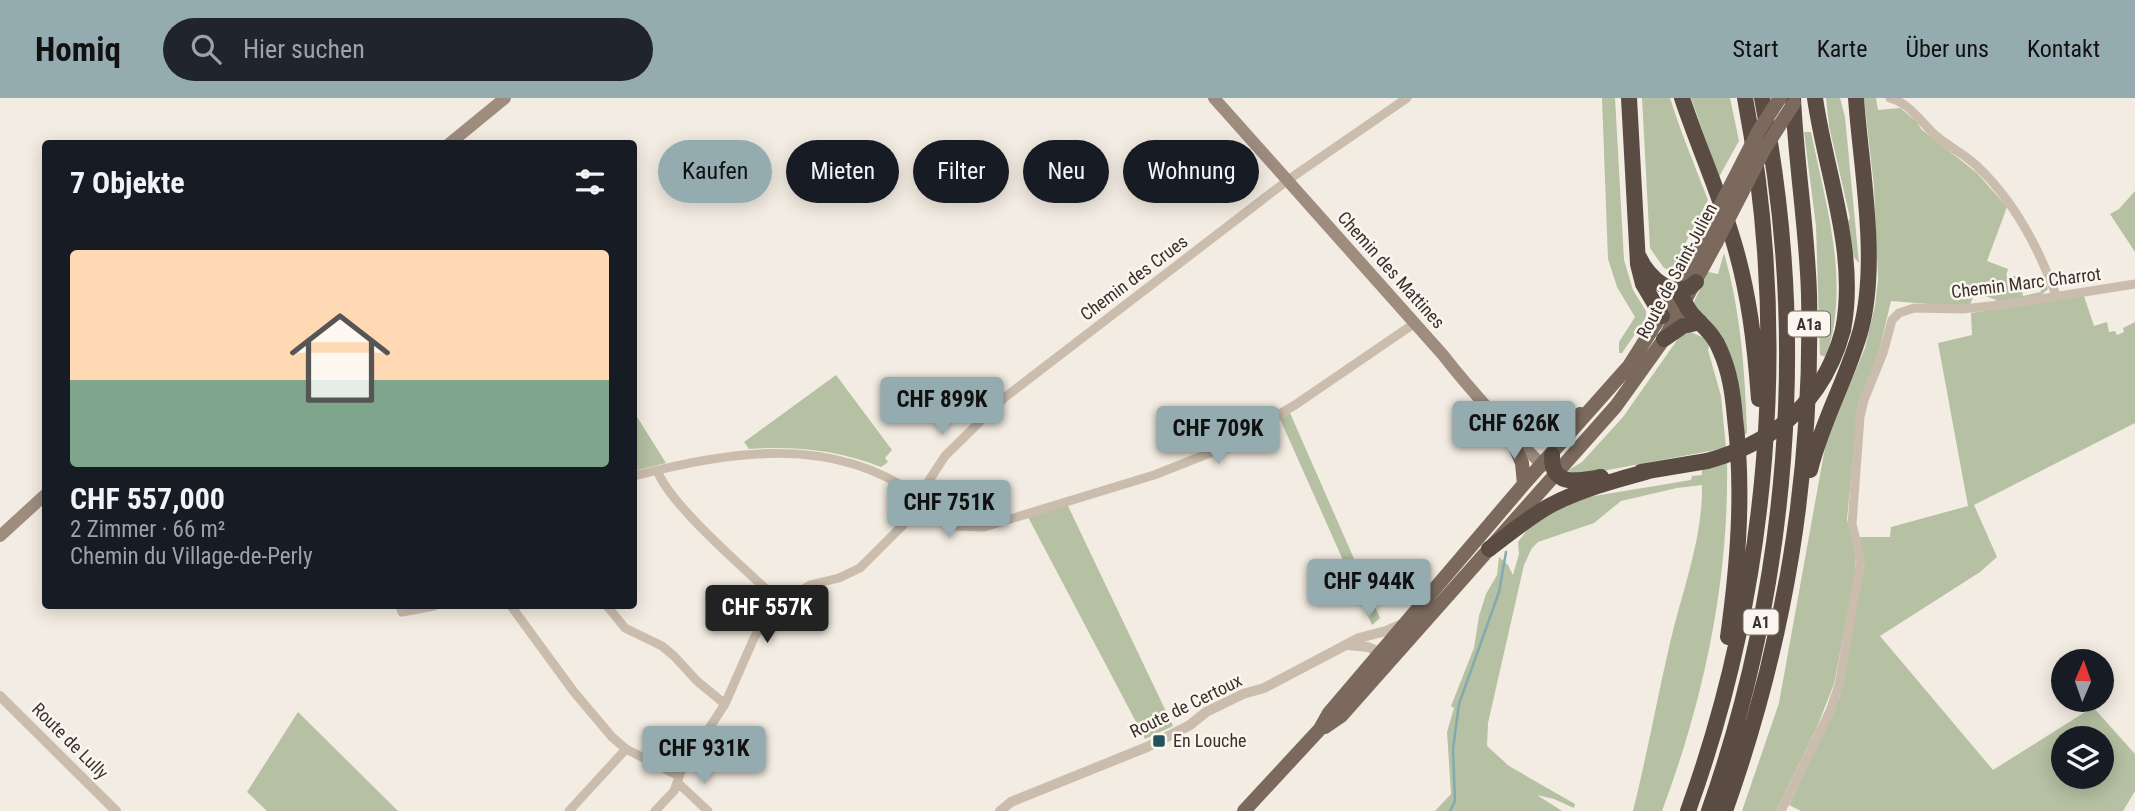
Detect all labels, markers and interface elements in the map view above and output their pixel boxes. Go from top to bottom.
search box [163,18,653,81]
text: Homiq [35,30,121,69]
icon: search [187,30,225,68]
text: Hier suchen [243,34,365,64]
text: Start [1733,35,1779,63]
text: Karte [1817,35,1867,63]
text: Über uns [1905,35,1989,63]
text: Kontakt [2027,35,2100,63]
chip: Kaufen [658,140,772,203]
chip: Mieten [786,140,899,203]
chip: Filter [913,140,1009,203]
chip: Neu [1023,140,1109,203]
chip: Wohnung [1123,140,1259,203]
icon: filters [571,163,609,201]
text: 7 Objekte [70,165,185,200]
street label: Route de Saint-Julien [1632,200,1721,342]
street label: Chemin des Mattines [1333,207,1449,332]
street label: Chemin des Crues [1076,231,1191,325]
street label: Chemin Marc Charrot [1950,263,2102,302]
icon: home [277,295,403,421]
road number: A1a [1788,312,1830,336]
pin: CHF 899K [870,378,1014,437]
text: CHF 899K [896,386,988,413]
pin: CHF 626K [1442,402,1586,461]
pin: CHF 709K [1146,406,1290,466]
text: CHF 626K [1468,410,1560,437]
text: CHF 709K [1172,415,1264,442]
pin: CHF 751K [877,480,1021,540]
text: CHF 557,000 [70,481,225,516]
text: CHF 751K [903,489,995,516]
text: 2 Zimmer · 66 m² [70,516,225,543]
text: Chemin du Village-de-Perly [70,543,312,570]
pin: CHF 944K [1297,560,1441,619]
text: CHF 944K [1323,568,1415,595]
pin: CHF 557K [695,586,839,645]
text: CHF 557K [721,594,813,621]
road number: A1 [1744,610,1778,635]
north arrow [2051,649,2114,712]
map controls [2051,649,2114,789]
street label: Route de Certoux [1126,669,1245,742]
street label: Route de Lully [28,698,113,784]
pin: CHF 931K [632,726,776,786]
button: layers [2051,726,2114,789]
place label: En Louche [1173,730,1247,751]
marker: En Louche [1151,733,1167,749]
text: CHF 931K [658,735,750,762]

